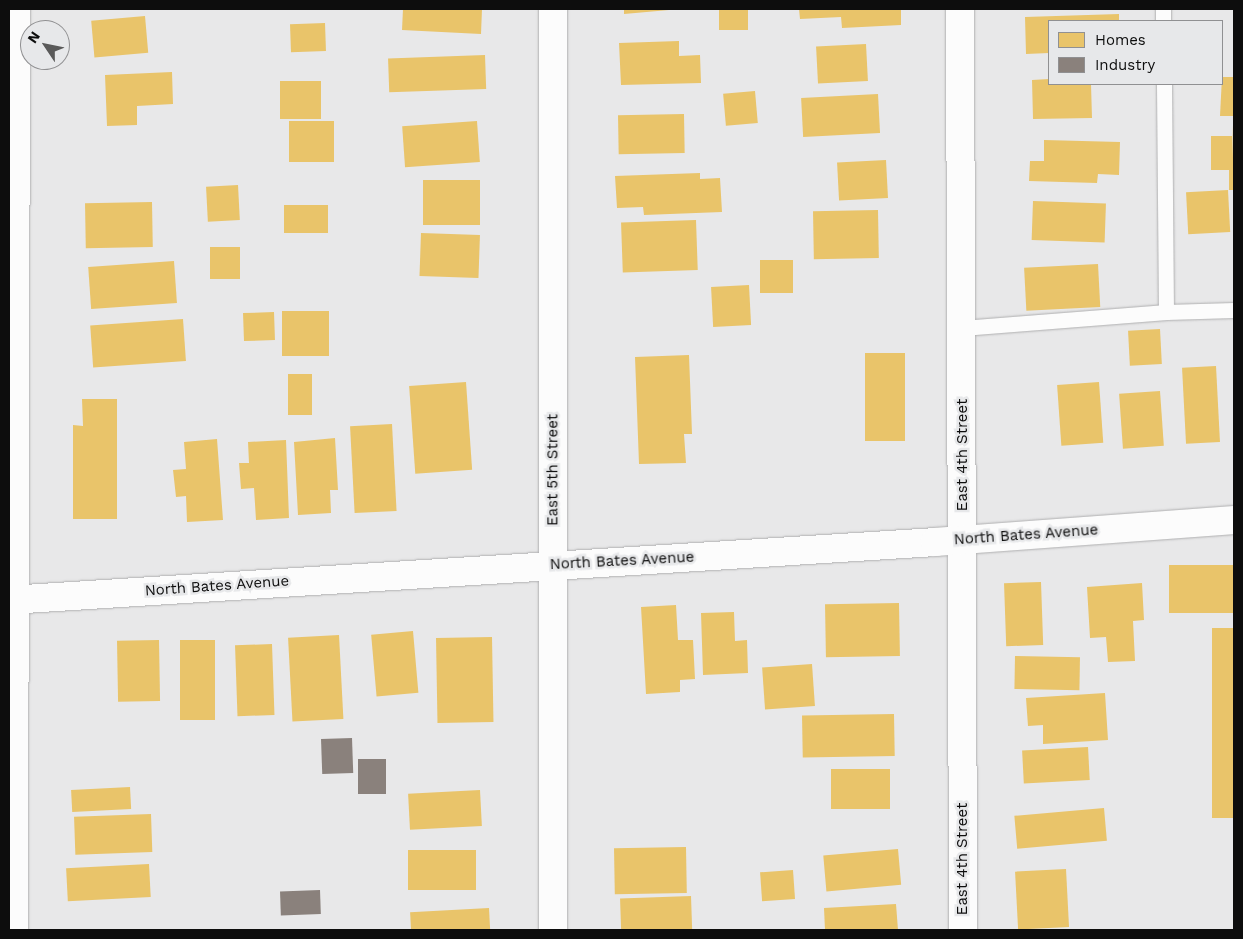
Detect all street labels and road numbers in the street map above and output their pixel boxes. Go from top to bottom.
street label: East 4th Street [954,399,972,511]
street label: East 5th Street [544,414,562,526]
street label: North Bates Avenue [953,521,1099,549]
street label: North Bates Avenue [549,548,695,574]
street label: North Bates Avenue [144,572,290,600]
street label: East 4th Street [954,803,972,915]

